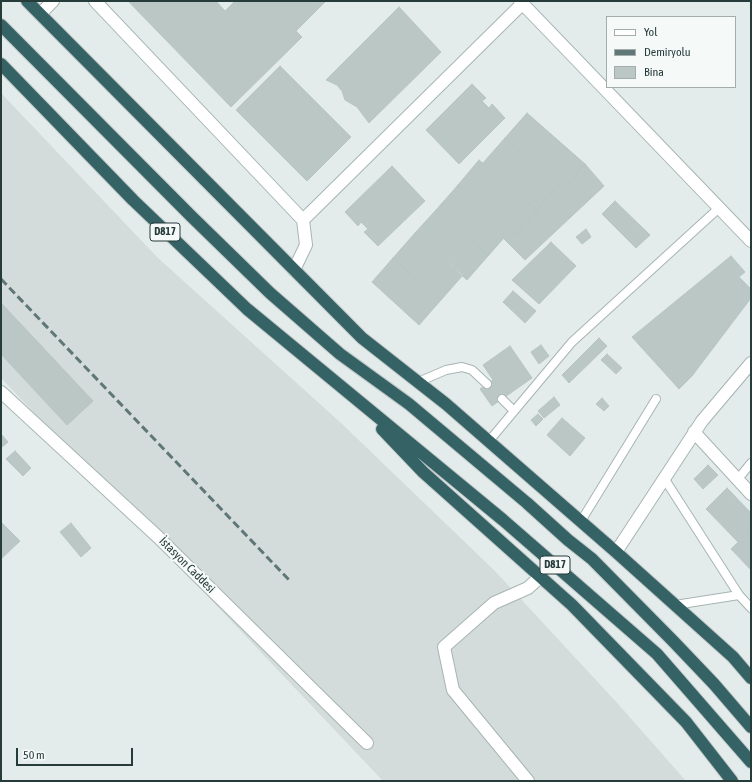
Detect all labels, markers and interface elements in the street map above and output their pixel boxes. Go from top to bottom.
legend [606,16,736,88]
text: Yol [644,25,657,39]
text: Demiryolu [644,45,691,59]
text: Bina [644,65,664,79]
road number: D817 [150,223,180,241]
street label: İstasyon Caddesi [156,534,218,596]
road number: D817 [540,556,570,574]
scale bar [18,740,135,766]
text: 50 m [23,748,45,762]

